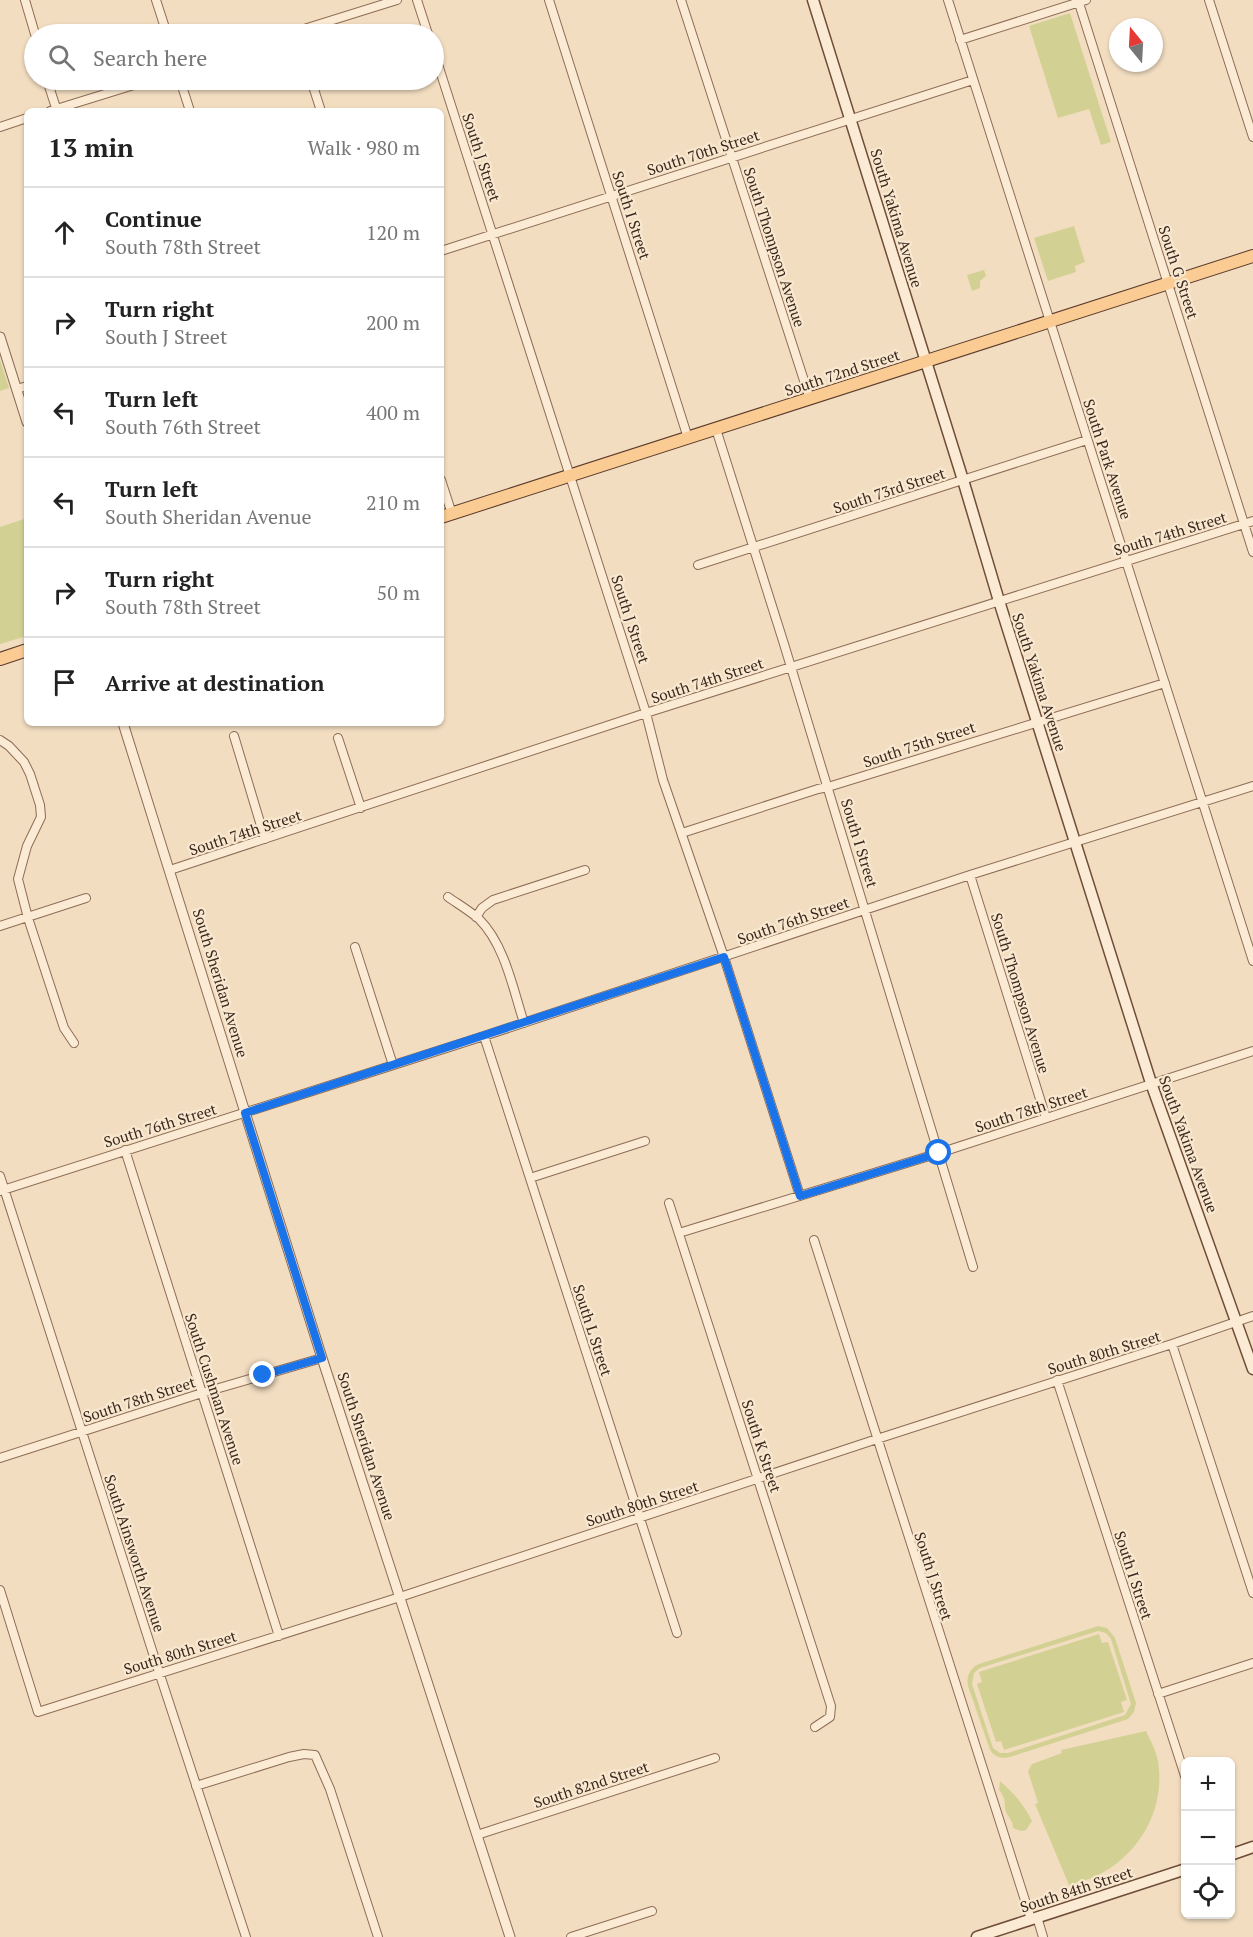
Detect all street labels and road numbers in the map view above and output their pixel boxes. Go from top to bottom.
street label: South J Street [458,110,506,204]
street label: South 70th Street [644,124,762,180]
street label: South Yakima Avenue [866,146,928,290]
street label: South Thompson Avenue [740,165,810,329]
street label: South I Street [608,168,656,262]
street label: South G Street [1155,223,1204,322]
street label: South 72nd Street [782,344,902,400]
street label: South Park Avenue [1079,396,1137,522]
street label: South 73rd Street [830,462,948,518]
street label: South 74th Street [1111,506,1229,560]
street label: South J Street [607,572,655,666]
street label: South Yakima Avenue [1008,610,1072,754]
street label: South 74th Street [648,652,766,708]
street label: South 75th Street [860,716,978,772]
street label: South I Street [837,796,883,890]
street label: South 74th Street [186,804,304,860]
street label: South 76th Street [734,891,852,949]
street label: South Sheridan Avenue [189,906,253,1060]
street label: South Thompson Avenue [987,910,1055,1076]
street label: South Yakima Avenue [1155,1073,1223,1215]
street label: South 78th Street [972,1081,1090,1137]
street label: South 76th Street [101,1098,219,1152]
street label: South L Street [569,1282,617,1379]
street label: South Cushman Avenue [181,1311,249,1467]
street label: South 80th Street [1045,1325,1163,1379]
street label: South Sheridan Avenue [334,1369,400,1523]
street label: South 78th Street [80,1371,198,1427]
street label: South K Street [738,1397,787,1495]
street label: South Ainsworth Avenue [100,1472,170,1634]
street label: South 80th Street [583,1475,701,1531]
street label: South I Street [1110,1528,1158,1622]
street label: South J Street [910,1529,958,1623]
street label: South 80th Street [121,1625,239,1679]
street label: South 82nd Street [531,1756,651,1812]
street label: South 84th Street [1017,1861,1135,1917]

